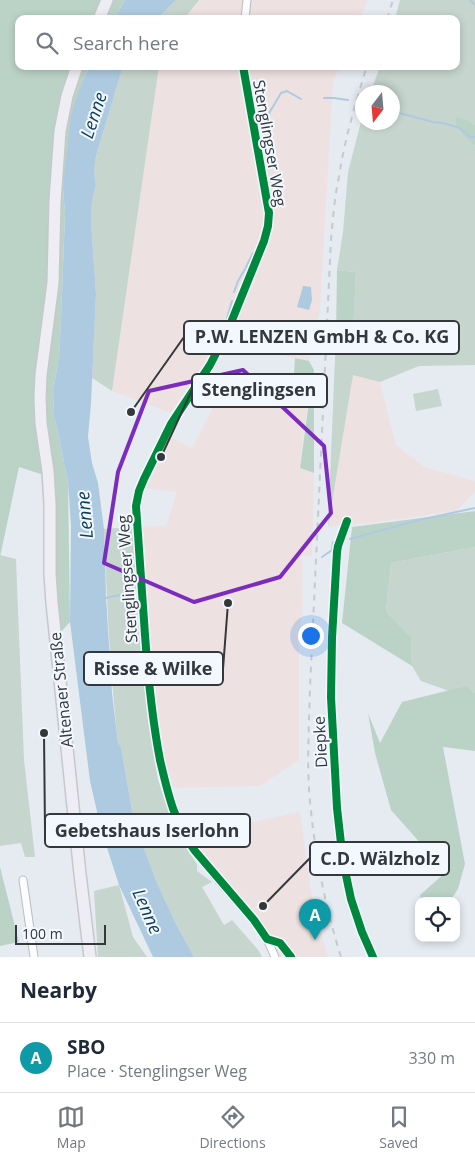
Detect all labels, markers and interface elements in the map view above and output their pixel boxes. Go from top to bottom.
search box [15,15,460,70]
icon: search [33,29,61,57]
text: Search here [73,30,179,56]
street label: Stenglingser Weg [248,78,292,208]
north arrow [355,85,400,130]
water label: Lenne [74,89,112,141]
callout: P.W. LENZEN GmbH & Co. KG [184,321,459,354]
text: P.W. LENZEN GmbH & Co. KG [195,324,449,348]
callout: Stenglingsen [192,374,327,407]
text: Stenglingsen [202,377,316,401]
water label: Lenne [70,490,98,540]
street label: Stenglingser Weg [112,514,142,644]
your location [298,623,324,649]
street label: Altenaer Straße [44,631,78,749]
callout: Risse & Wilke [84,652,223,685]
text: Risse & Wilke [94,656,212,680]
street label: Diepke [308,716,332,768]
callout: Gebetshaus Iserlohn [45,814,250,847]
text: Gebetshaus Iserlohn [55,818,239,842]
callout: C.D. Wälzholz [310,842,449,875]
text: C.D. Wälzholz [320,846,440,870]
water label: Lenne [127,885,169,938]
map controls [415,897,460,942]
button: locate [415,897,460,942]
pin: A [299,899,331,940]
scale bar [15,922,106,945]
text: 100 m [22,924,63,943]
text: Nearby [20,976,97,1004]
text: SBO [67,1034,105,1060]
text: A [30,1047,42,1069]
text: 330 m [409,1047,455,1069]
text: Place · Stenglingser Weg [67,1060,247,1082]
tab: Map [57,1103,86,1152]
tab: Directions [199,1103,266,1152]
tab: Saved [379,1103,418,1152]

